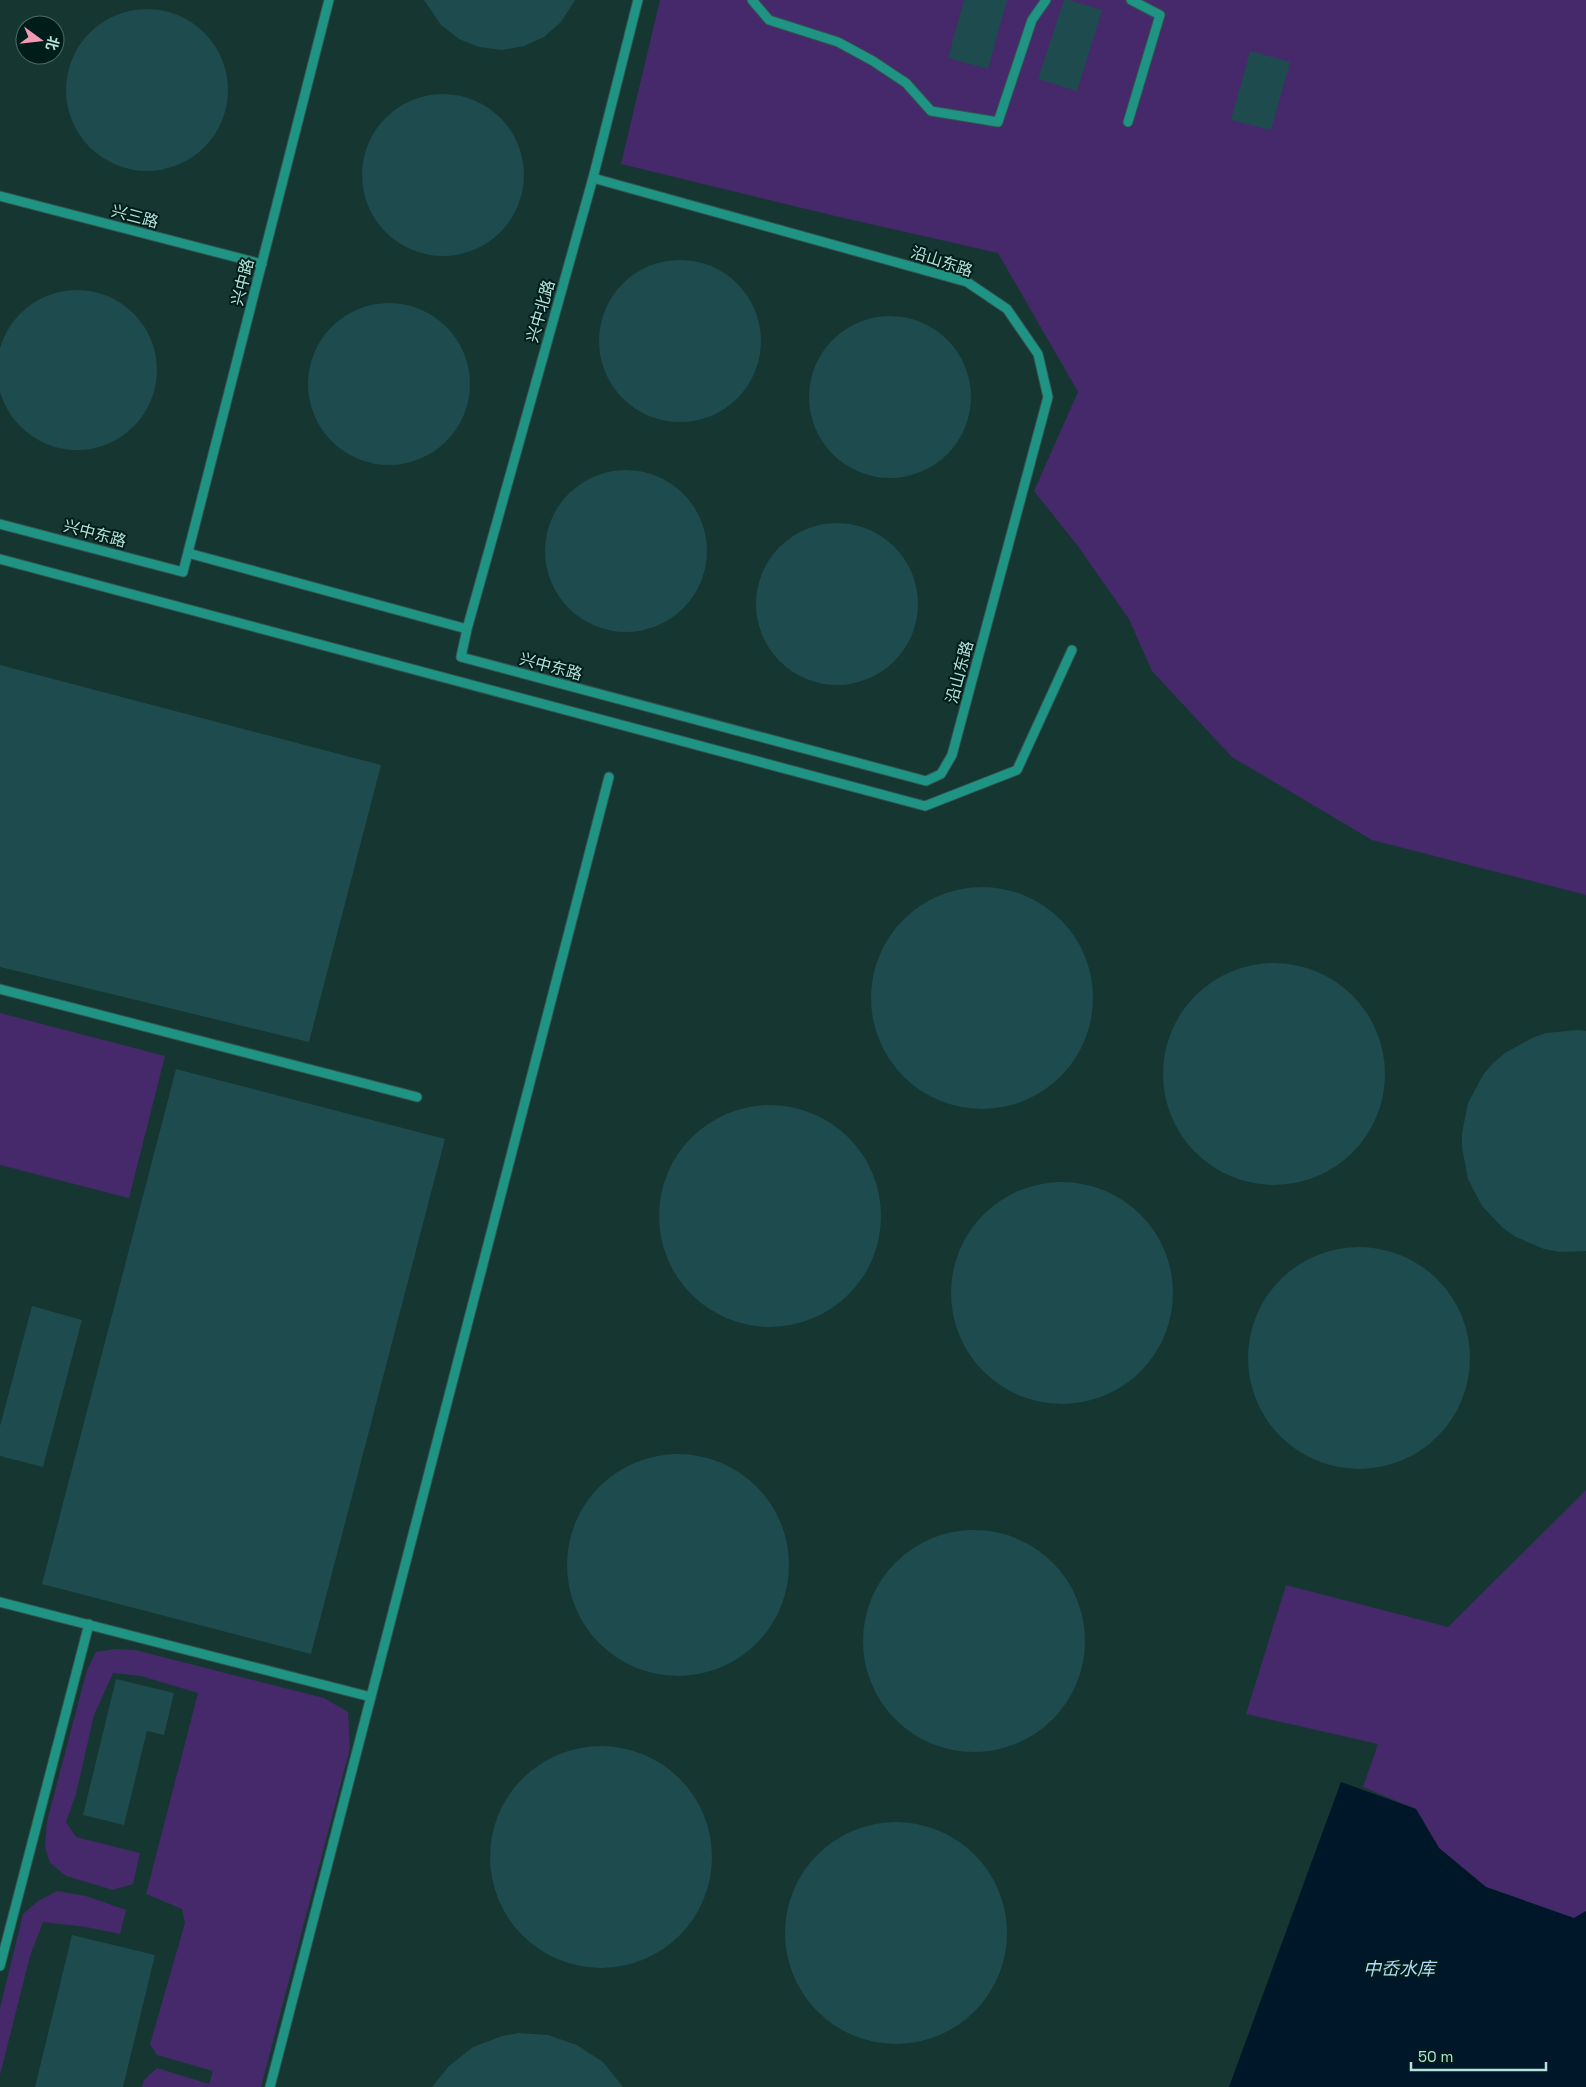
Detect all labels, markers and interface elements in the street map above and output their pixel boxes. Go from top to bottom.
north arrow [15,15,65,65]
text: 北 [42,34,63,52]
street label: 兴三路 [109,200,161,233]
street label: 沿山东路 [908,242,976,281]
street label: 兴中路 [226,256,258,308]
street label: 兴中北路 [522,277,559,345]
street label: 兴中东路 [61,515,129,552]
street label: 沿山东路 [941,638,978,706]
street label: 兴中东路 [517,648,585,685]
water label: 中岙水库 [1363,1957,1438,1980]
scale bar [1411,2040,1546,2072]
text: 50 m [1418,2047,1453,2066]

